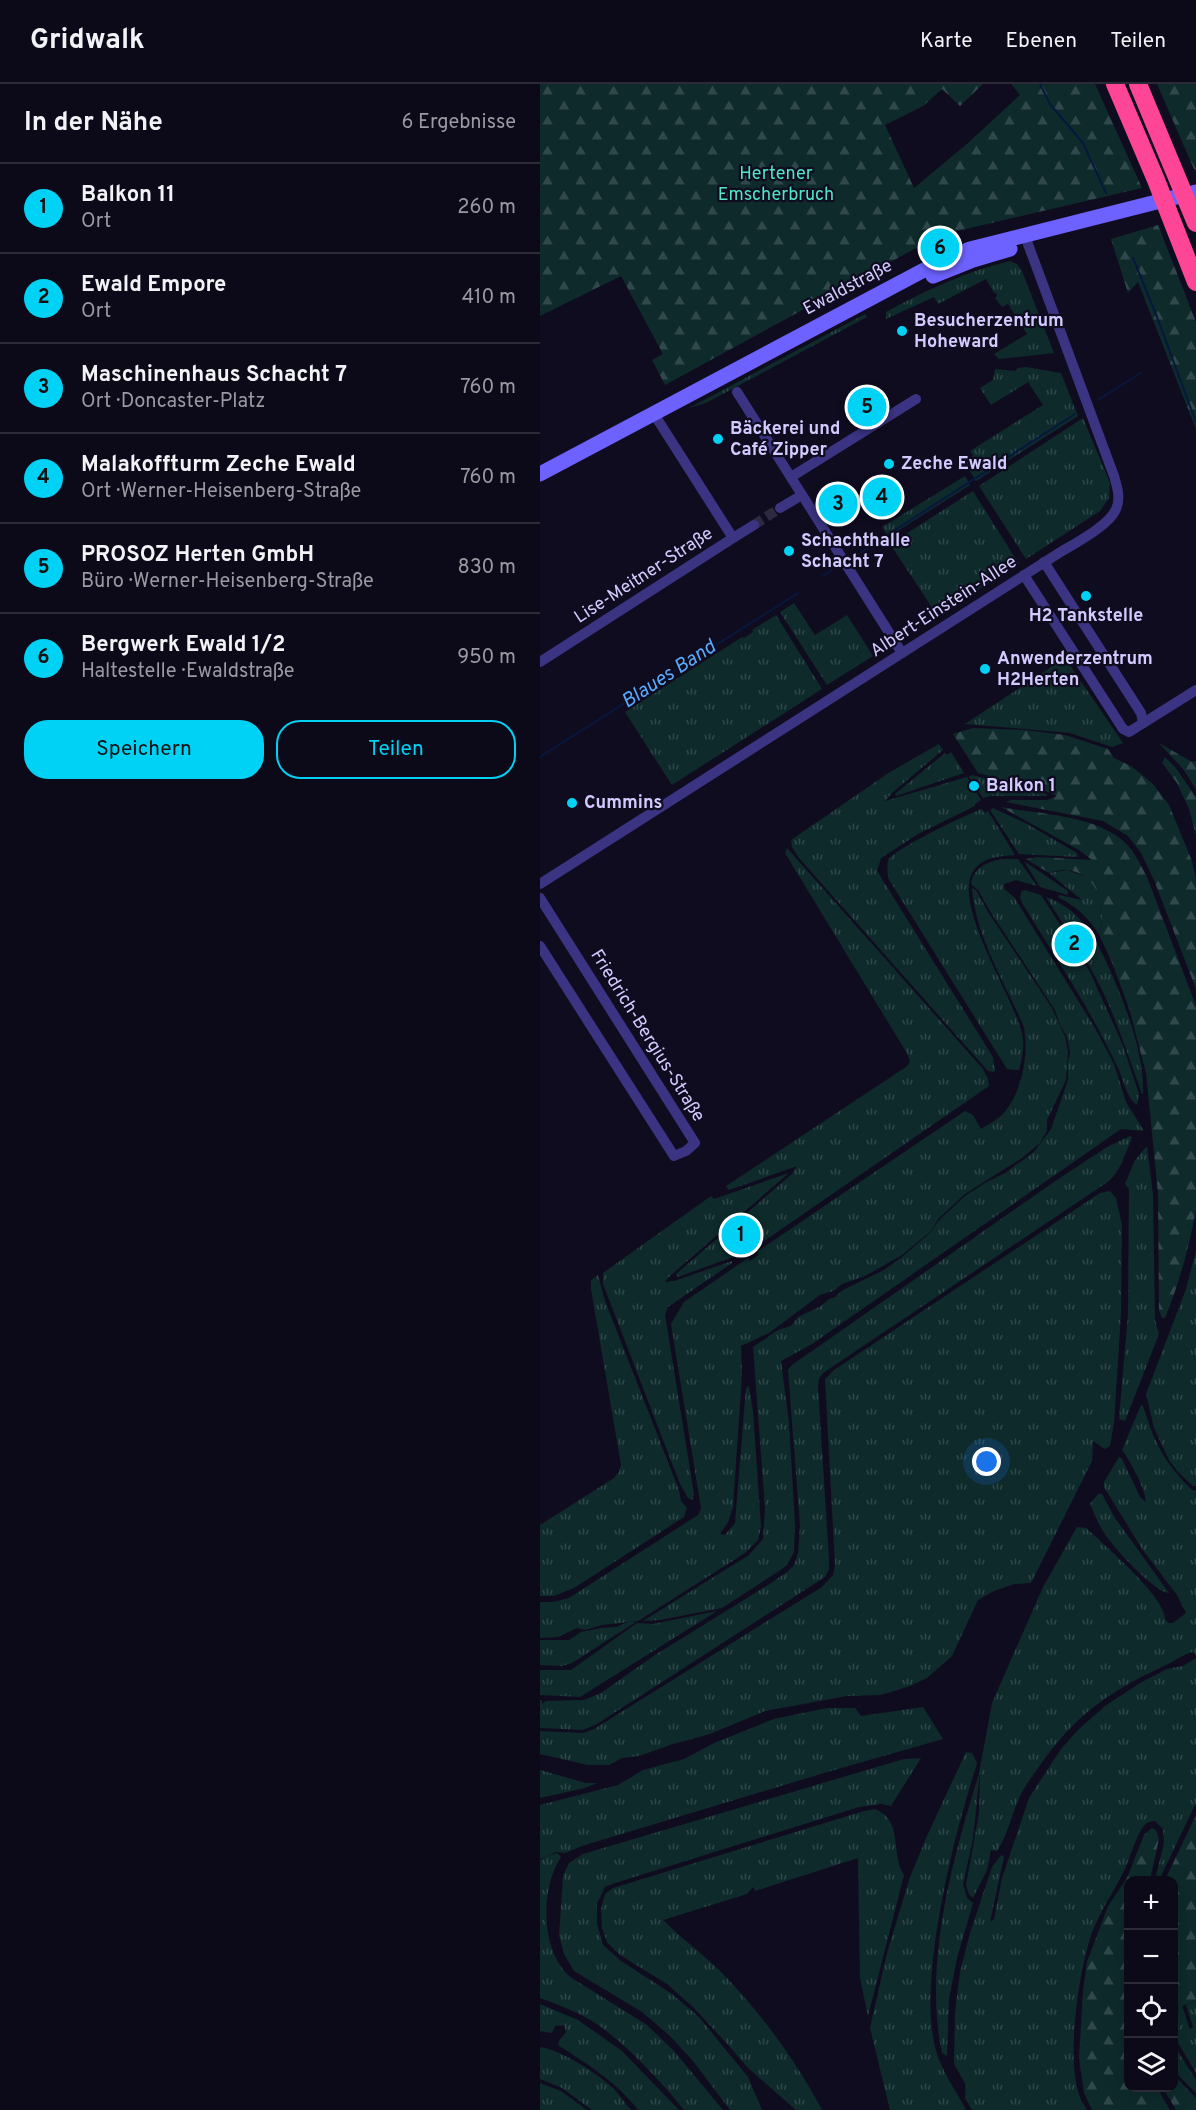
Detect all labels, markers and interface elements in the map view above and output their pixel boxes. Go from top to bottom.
text: Gridwalk [30,23,145,59]
text: Karte [920,28,972,55]
text: Ebenen [1005,28,1077,55]
text: Teilen [1110,28,1166,55]
text: In der Nähe [24,107,163,140]
text: 6 Ergebnisse [401,110,516,136]
park label: Hertener Emscherbruch [718,163,834,207]
text: Balkon 11 [81,182,175,209]
text: 1 [40,195,48,221]
text: 260 m [457,195,516,221]
text: Ort [81,209,111,235]
pin: 6 [920,226,960,270]
street label: Ewaldstraße [799,255,897,321]
text: Ewald Empore [81,272,226,299]
text: 2 [37,285,50,311]
text: 410 m [462,285,516,311]
text: Ort [81,299,111,325]
place label: Besucherzentrum Hoheward [914,310,1064,354]
marker: Besucherzentrum Hoheward [895,324,909,338]
text: Maschinenhaus Schacht 7 [81,362,347,389]
text: 3 [38,375,50,401]
text: 760 m [460,375,516,401]
pin: 5 [848,384,886,430]
text: Ort · Doncaster-Platz [81,389,265,415]
place label: Bäckerei und Café Zipper [730,418,840,462]
marker: Bäckerei und Café Zipper [711,432,725,446]
text: Malakoffturm Zeche Ewald [81,452,356,479]
place label: Zeche Ewald [901,453,1007,476]
marker: Zeche Ewald [882,457,896,471]
text: 4 [37,465,50,491]
text: 760 m [460,465,516,491]
pin: 4 [862,474,902,520]
text: Ort · Werner-Heisenberg-Straße [81,479,361,505]
pin: 3 [818,482,858,526]
street label: Lise-Meitner-Straße [570,523,718,629]
place label: Schachthalle Schacht 7 [801,530,910,574]
text: PROSOZ Herten GmbH [81,542,314,569]
marker: Schachthalle Schacht 7 [782,544,796,558]
street label: Albert-Einstein-Allee [866,551,1022,663]
text: 5 [37,555,50,581]
text: 830 m [457,555,516,581]
text: Büro · Werner-Heisenberg-Straße [81,569,374,595]
marker: H2 Tankstelle [1079,589,1093,603]
place label: H2 Tankstelle [1029,605,1143,628]
text: Bergwerk Ewald 1/2 [81,632,286,659]
water label: Blaues Band [617,634,722,715]
text: 6 [37,645,50,671]
text: 950 m [457,645,516,671]
place label: Anwenderzentrum H2Herten [997,648,1153,692]
text: Haltestelle · Ewaldstraße [81,659,295,685]
marker: Anwenderzentrum H2Herten [978,662,992,676]
button: Speichern [24,720,264,779]
button: Teilen [276,720,516,779]
place label: Balkon 1 [986,775,1056,798]
marker: Balkon 1 [967,779,981,793]
place label: Cummins [584,792,662,815]
marker: Cummins [565,796,579,810]
pin: 2 [1054,922,1094,966]
street label: Friedrich-Bergius-Straße [585,946,709,1126]
pin: 1 [722,1212,760,1258]
your location [972,1447,1001,1476]
map controls [1124,1876,1178,2092]
button: + [1124,1876,1178,1930]
button: − [1124,1930,1178,1984]
button: locate [1124,1984,1178,2038]
button: layers [1124,2038,1178,2092]

